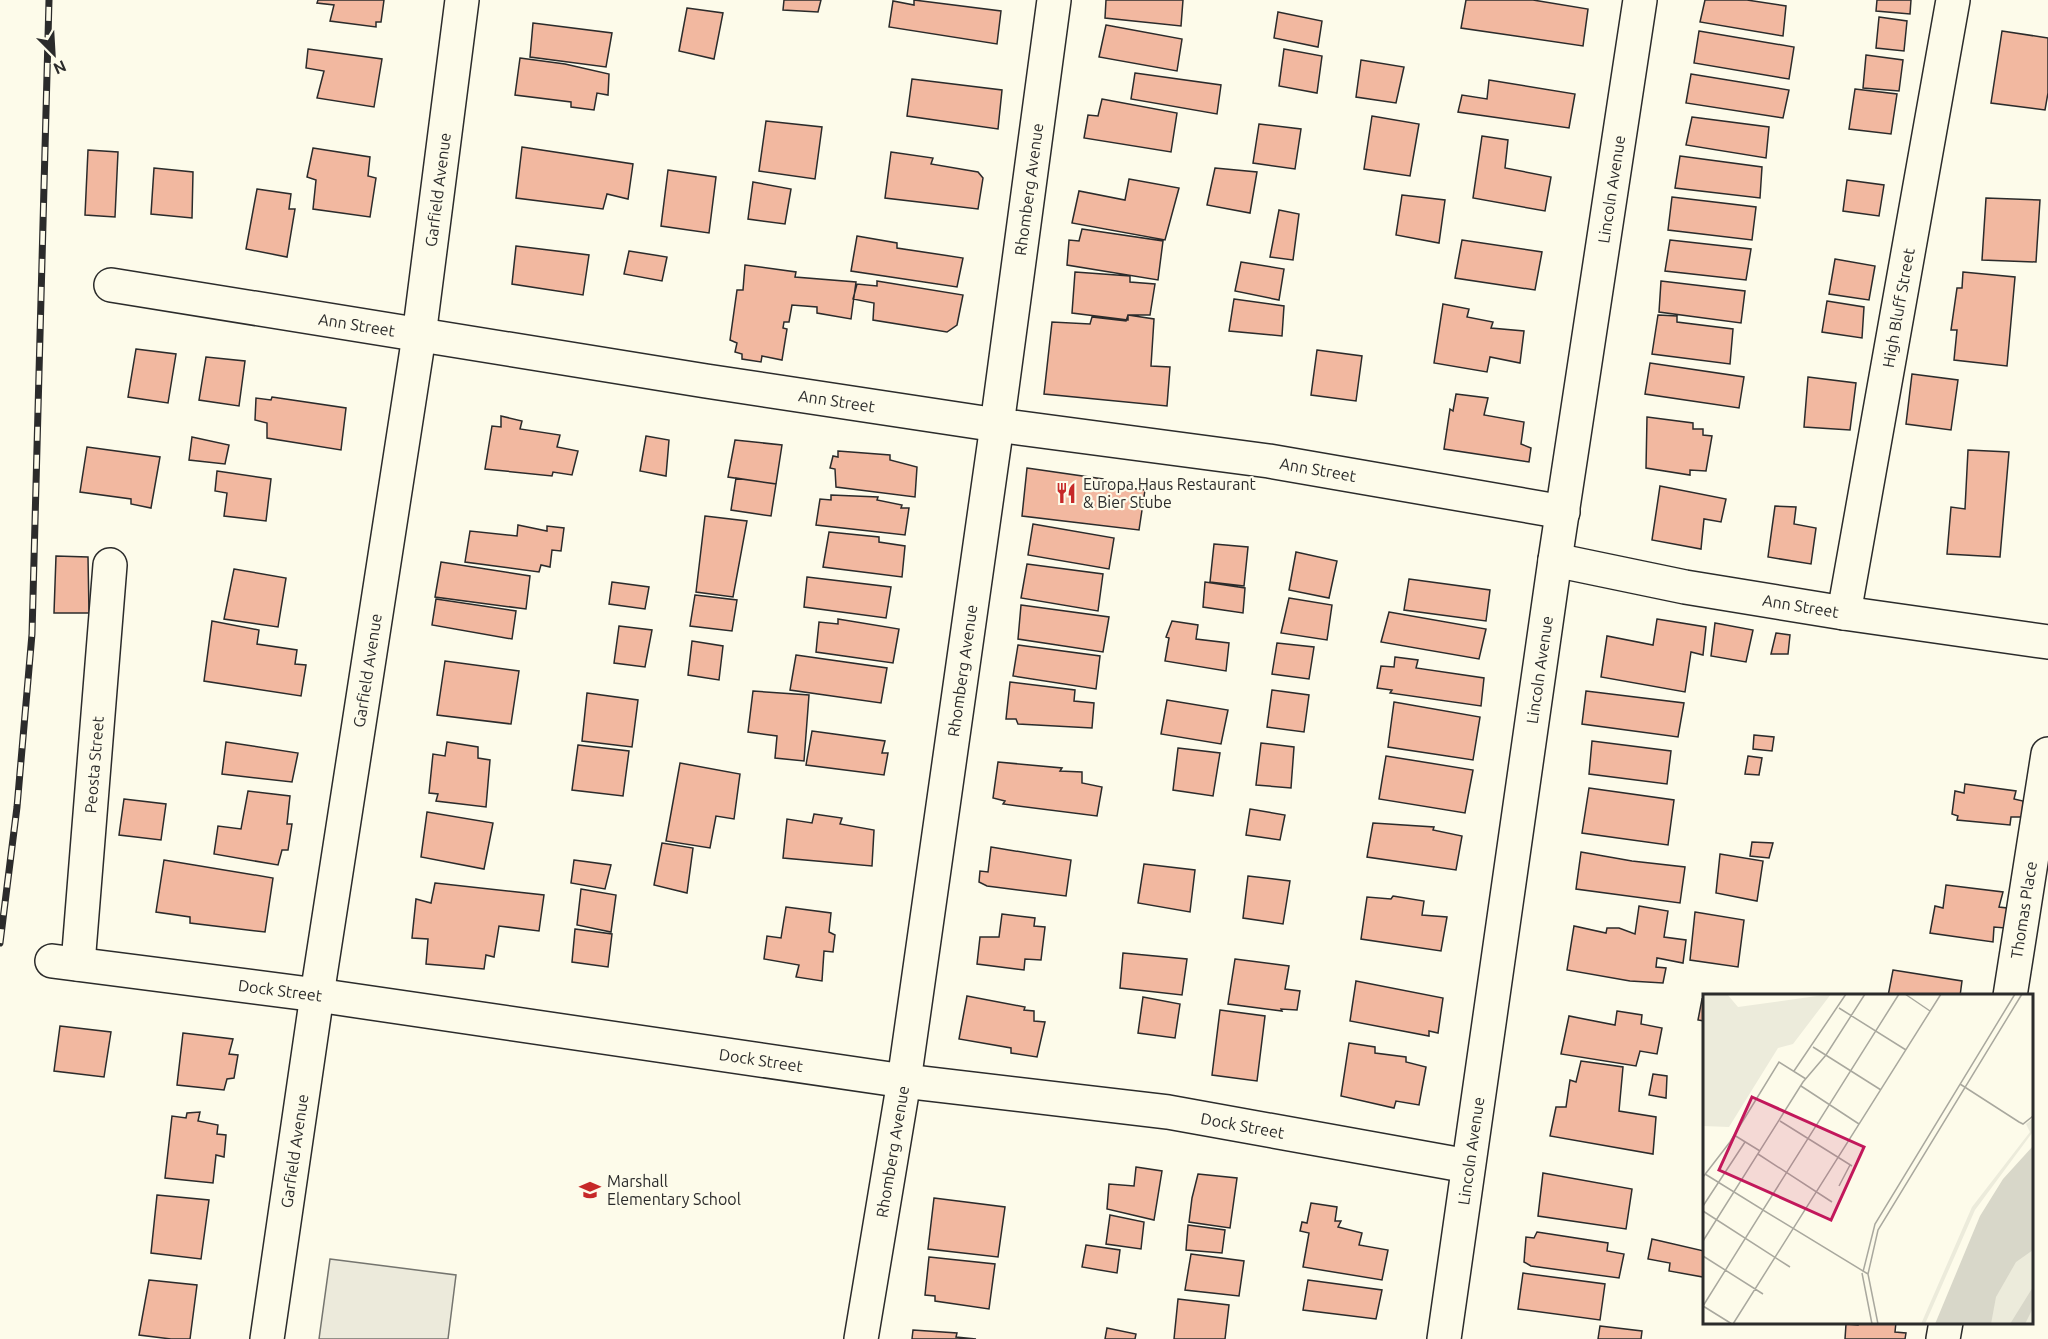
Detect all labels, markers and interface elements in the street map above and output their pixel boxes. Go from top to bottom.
north arrow [24,24,84,84]
text: N [51,57,69,78]
street label: Rhomberg Avenue [1011,122,1046,257]
street label: Garfield Avenue [422,132,454,248]
street label: Lincoln Avenue [1594,134,1628,244]
street label: High Bluff Street [1879,246,1918,369]
street label: Ann Street [317,310,397,340]
street label: Ann Street [797,386,877,416]
street label: Ann Street [1278,454,1358,485]
place label: Europa Haus Restaurant & Bier Stube [1083,475,1257,511]
restaurant icon: Europa Haus Restaurant & Bier Stube [1054,481,1078,505]
street label: Ann Street [1761,591,1841,621]
street label: Rhomberg Avenue [944,603,980,738]
street label: Garfield Avenue [350,612,385,729]
street label: Lincoln Avenue [1523,615,1556,725]
street label: Peosta Street [81,715,107,814]
street label: Thomas Place [2007,860,2040,960]
street label: Dock Street [237,976,324,1005]
inset map [1703,994,2033,1324]
street label: Dock Street [718,1045,805,1075]
street label: Rhomberg Avenue [872,1084,912,1219]
street label: Garfield Avenue [277,1093,312,1209]
street label: Lincoln Avenue [1454,1096,1487,1206]
street label: Dock Street [1199,1109,1286,1142]
place label: Marshall Elementary School [607,1172,741,1208]
school or university icon: Marshall Elementary School [578,1178,602,1202]

